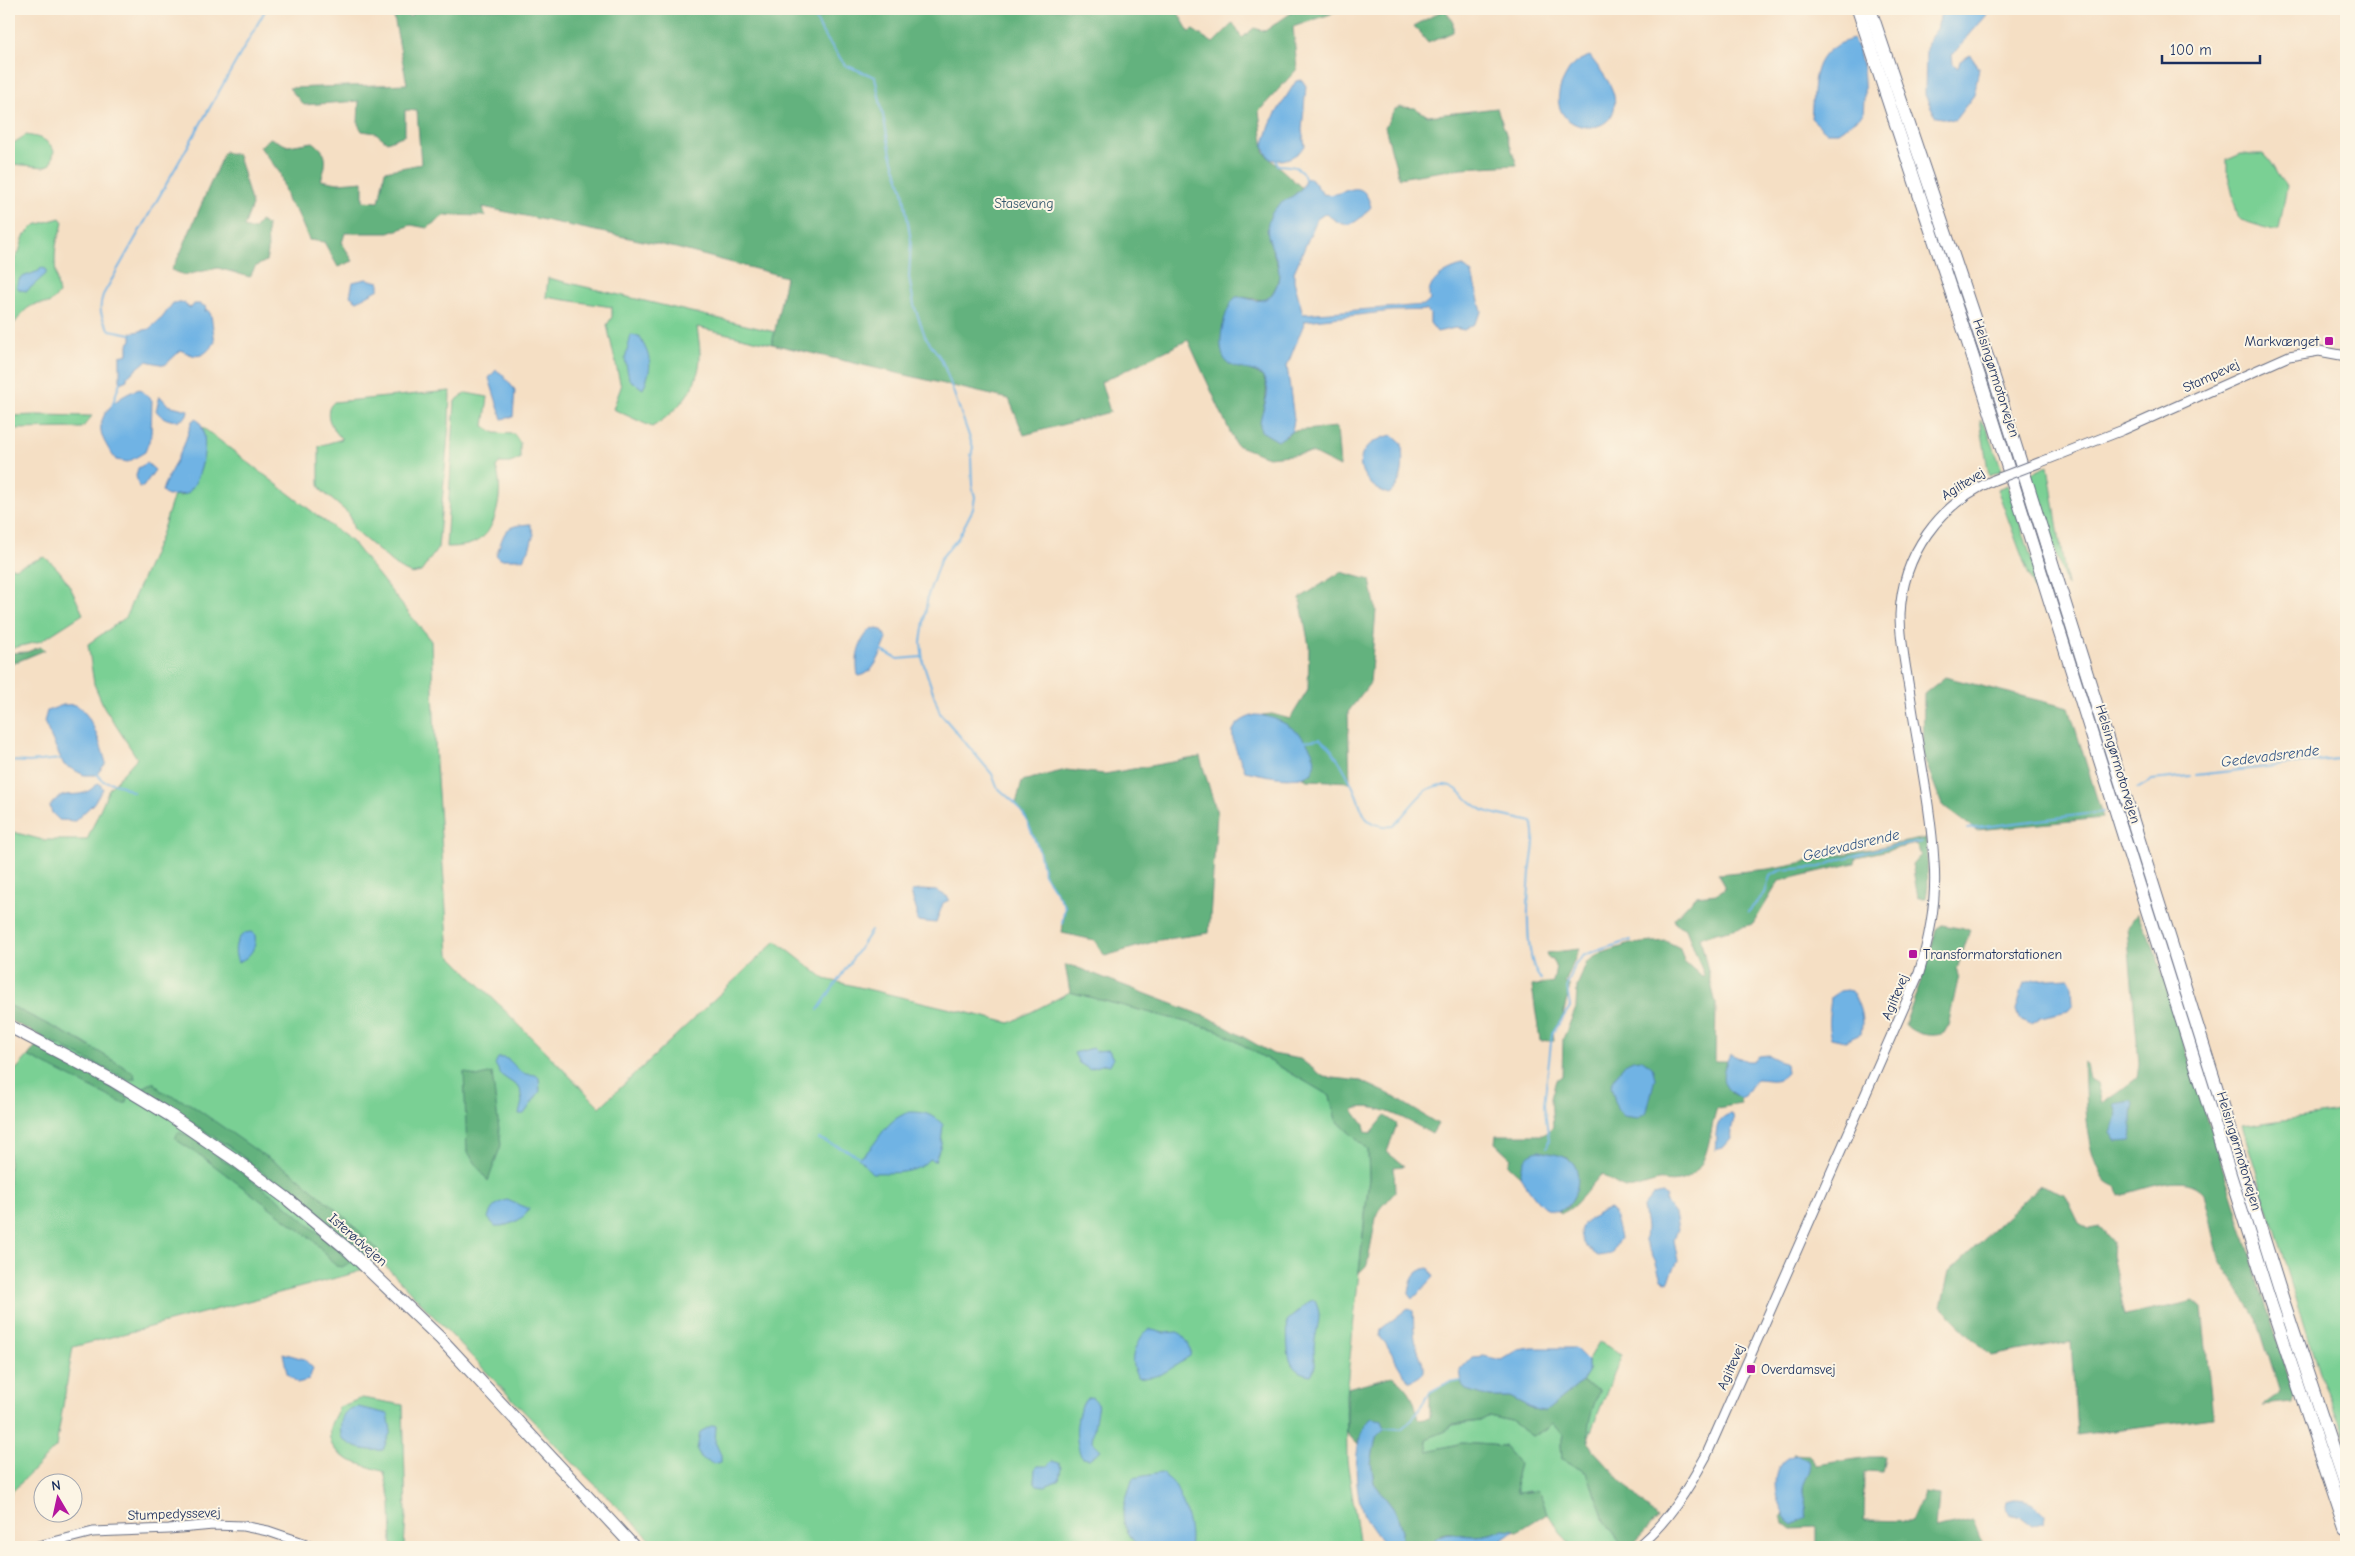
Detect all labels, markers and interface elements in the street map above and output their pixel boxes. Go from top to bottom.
scale bar [2162,32,2260,64]
text: 100 m [2170,41,2212,59]
park label: Stasevang [994,195,1054,212]
street label: Helsingørmotorvejen [1969,317,2023,439]
place label: Markvænget [2244,333,2320,350]
marker: Markvænget [2323,335,2335,347]
street label: Stampevej [2180,356,2242,396]
street label: Agiltevej [1938,464,1988,504]
street label: Helsingørmotorvejen [2092,703,2144,825]
water label: Gedevadsrende [2220,741,2321,771]
water label: Gedevadsrende [1801,825,1902,865]
place label: Transformatorstationen [1923,946,2062,963]
marker: Transformatorstationen [1907,948,1919,960]
street label: Agiltevej [1878,971,1912,1023]
street label: Helsingørmotorvejen [2213,1090,2265,1212]
street label: Isterødvejen [325,1210,391,1270]
street label: Agiltevej [1713,1341,1749,1393]
place label: Overdamsvej [1761,1361,1836,1378]
marker: Overdamsvej [1745,1363,1757,1375]
north arrow [32,1474,82,1524]
text: N [50,1477,62,1495]
street label: Stumpedyssevej [127,1504,221,1524]

